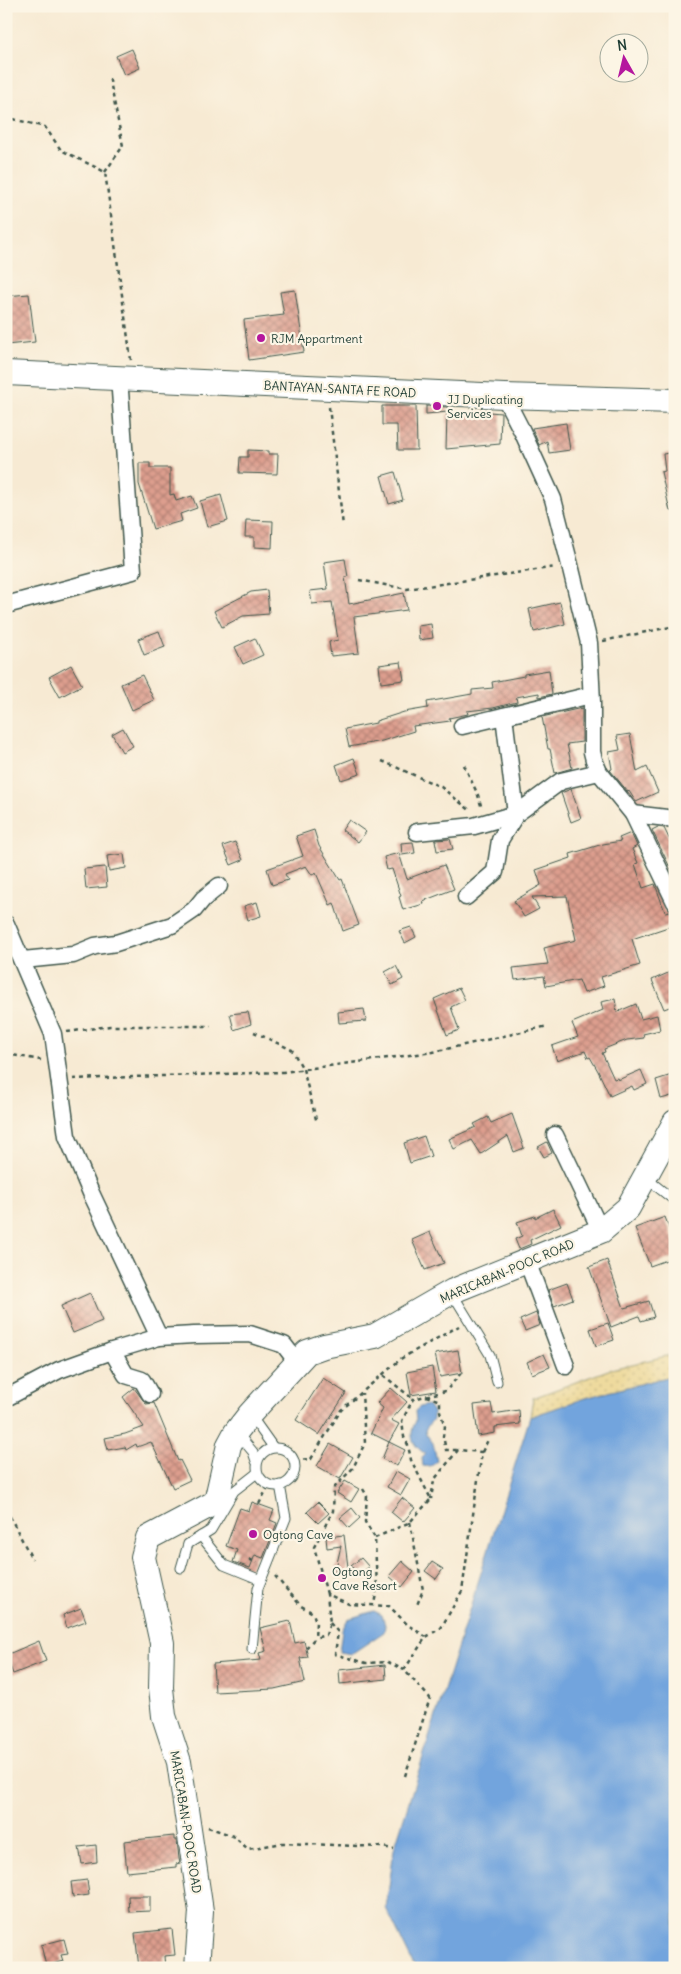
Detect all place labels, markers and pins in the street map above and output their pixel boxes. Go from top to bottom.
place label: RJM Appartment [271,331,363,346]
marker: RJM Appartment [255,332,267,344]
place label: JJ Duplicating Services [447,392,523,421]
marker: JJ Duplicating Services [431,400,443,412]
place label: Ogtong Cave [263,1527,333,1542]
marker: Ogtong Cave [247,1528,259,1540]
place label: Ogtong Cave Resort [332,1564,397,1593]
marker: Ogtong Cave Resort [316,1572,328,1584]

